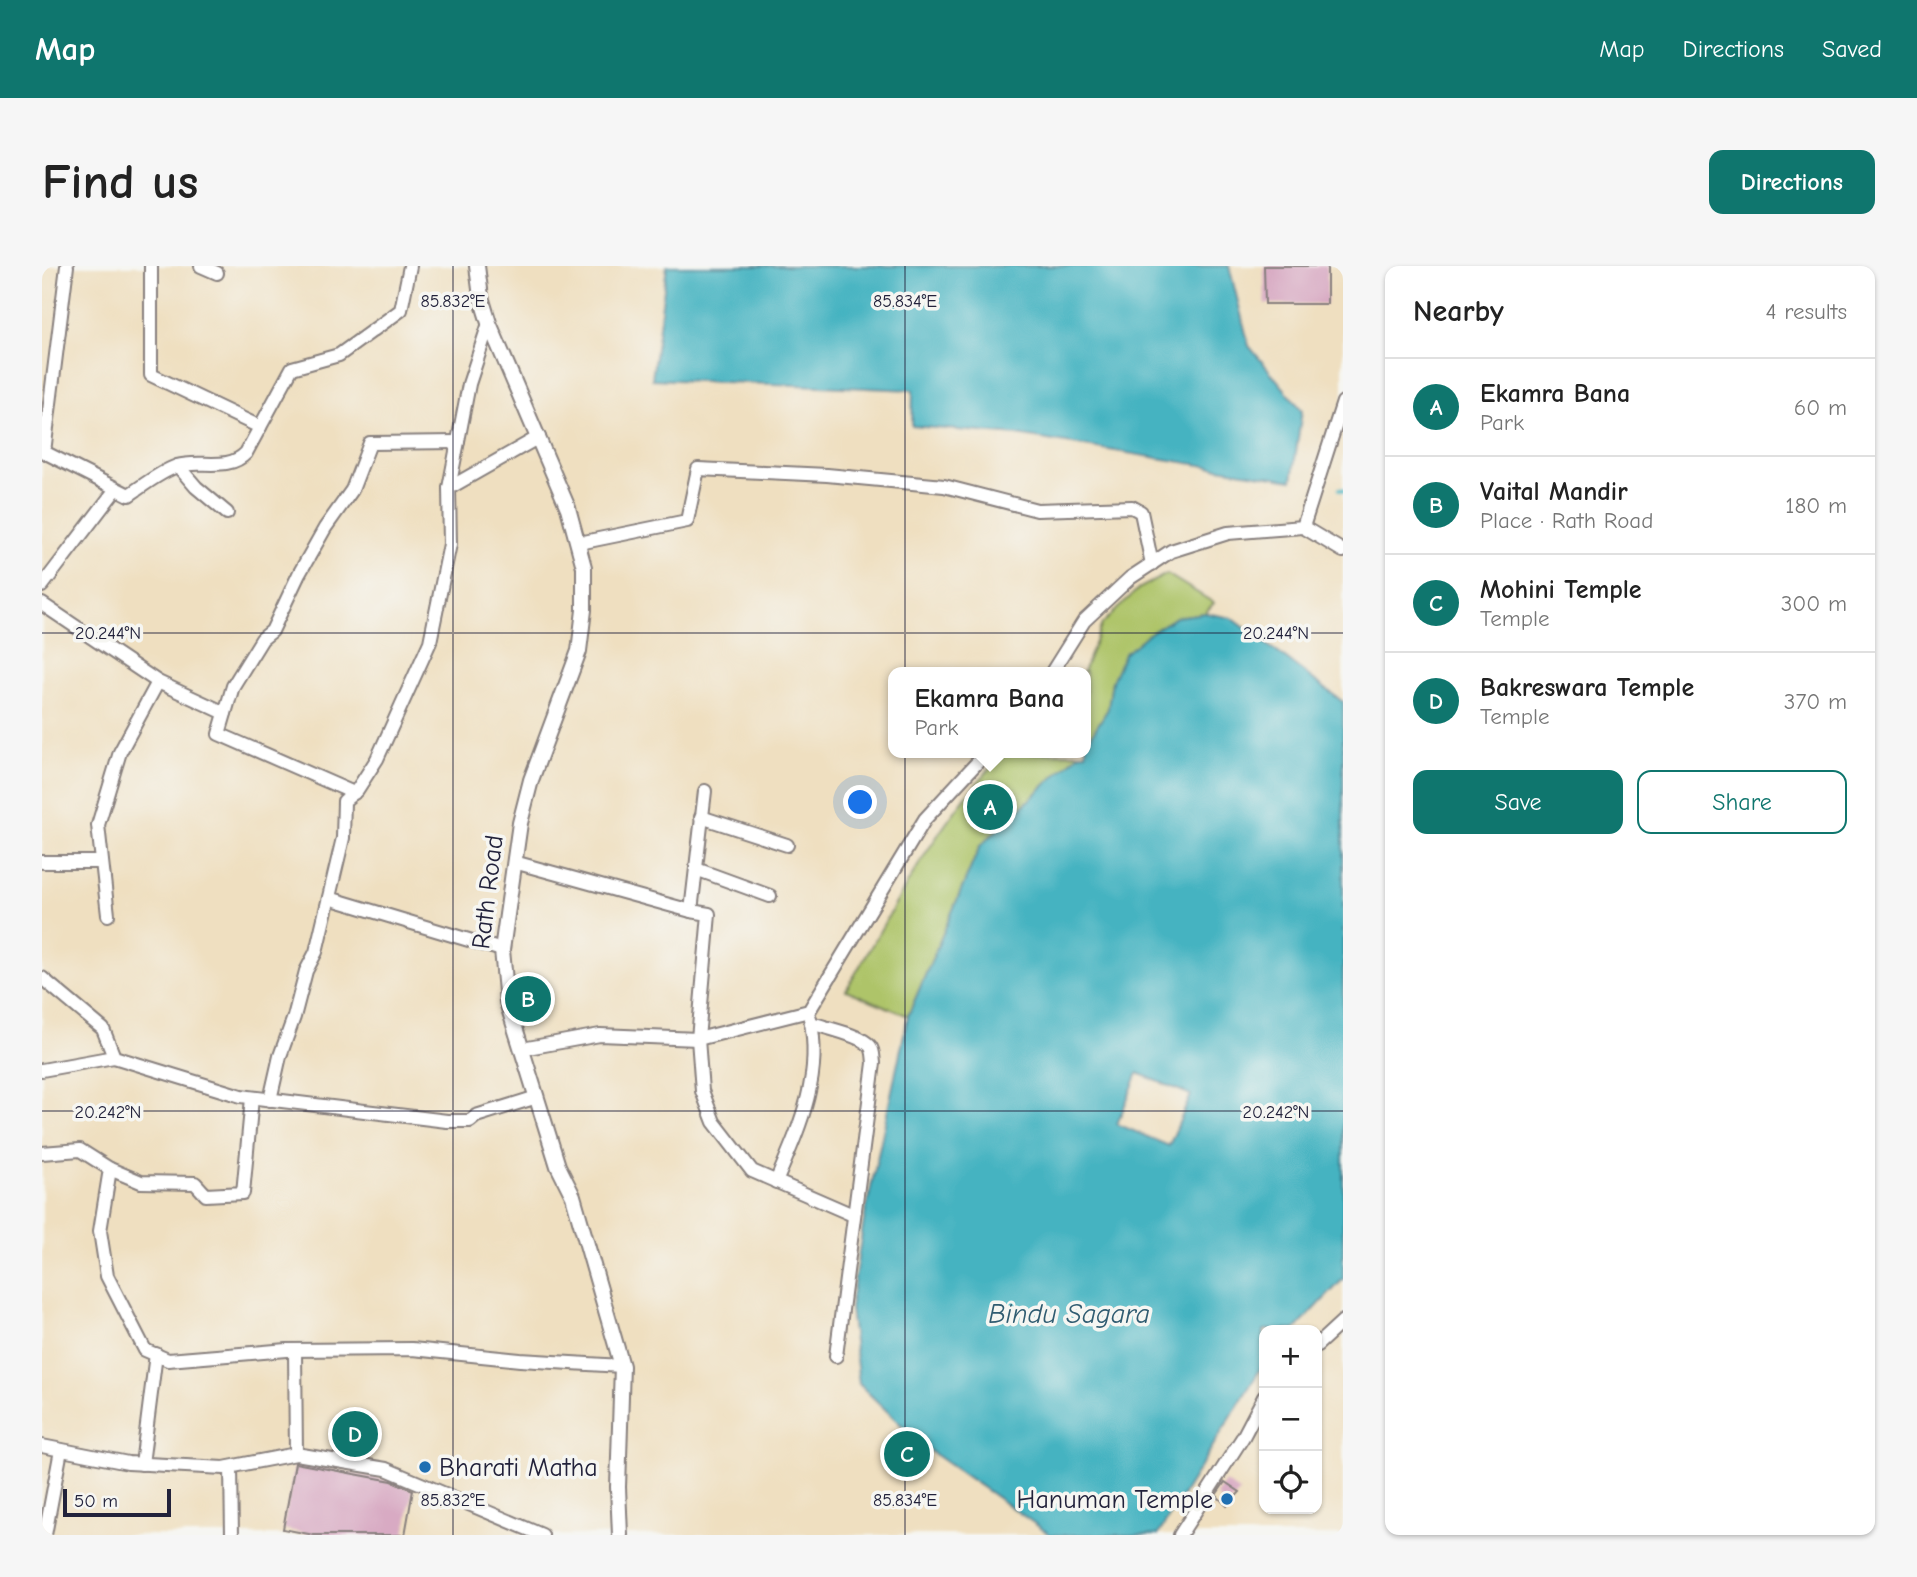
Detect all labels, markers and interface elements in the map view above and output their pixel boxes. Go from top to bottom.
text: Map [35,30,96,68]
text: Map [1599,35,1645,63]
text: Directions [1683,35,1784,63]
text: Saved [1822,35,1882,63]
button: Directions [1709,150,1875,214]
text: Find us [42,154,198,210]
text: 85.832°E [421,291,486,312]
text: 85.834°E [873,291,937,312]
text: Nearby [1413,294,1504,329]
text: 4 results [1765,298,1847,325]
text: Ekamra Bana [1480,379,1630,409]
text: A [1430,394,1442,421]
text: 60 m [1794,394,1847,421]
text: Park [1480,409,1524,436]
text: Vaital Mandir [1480,477,1628,507]
text: B [1429,492,1443,519]
text: 180 m [1785,492,1847,519]
text: Place · Rath Road [1480,507,1653,534]
text: Mohini Temple [1480,575,1642,605]
text: C [1429,590,1443,617]
text: 300 m [1781,590,1847,617]
text: Temple [1480,605,1549,632]
text: 20.244°N [75,623,141,644]
text: 20.244°N [1243,623,1309,644]
popup [888,667,1091,758]
text: Bakreswara Temple [1480,673,1694,703]
text: Ekamra Bana [914,684,1065,714]
text: D [1429,688,1443,715]
text: 370 m [1784,688,1847,715]
text: Temple [1480,703,1549,730]
text: Park [914,714,958,741]
button: Save [1413,770,1623,834]
button: Share [1637,770,1847,834]
pin: A [967,781,1013,833]
your location [843,785,877,819]
street label: Rath Road [466,833,510,951]
pin: B [505,973,551,1025]
text: 20.242°N [75,1102,141,1123]
text: 20.242°N [1243,1102,1309,1123]
water label: Bindu Sagara [988,1298,1150,1330]
map controls [1259,1325,1322,1514]
button: + [1259,1325,1322,1388]
button: − [1259,1388,1322,1451]
pin: D [332,1408,378,1460]
pin: C [884,1428,930,1480]
button: locate [1259,1451,1322,1514]
place label: Bharati Matha [439,1453,598,1483]
marker: Bharati Matha [417,1459,433,1475]
place label: Hanuman Temple [1017,1485,1213,1515]
scale bar [63,1486,172,1518]
text: 50 m [74,1490,118,1512]
text: 85.832°E [421,1490,486,1511]
text: 85.834°E [873,1490,937,1511]
marker: Hanuman Temple [1219,1491,1235,1507]

